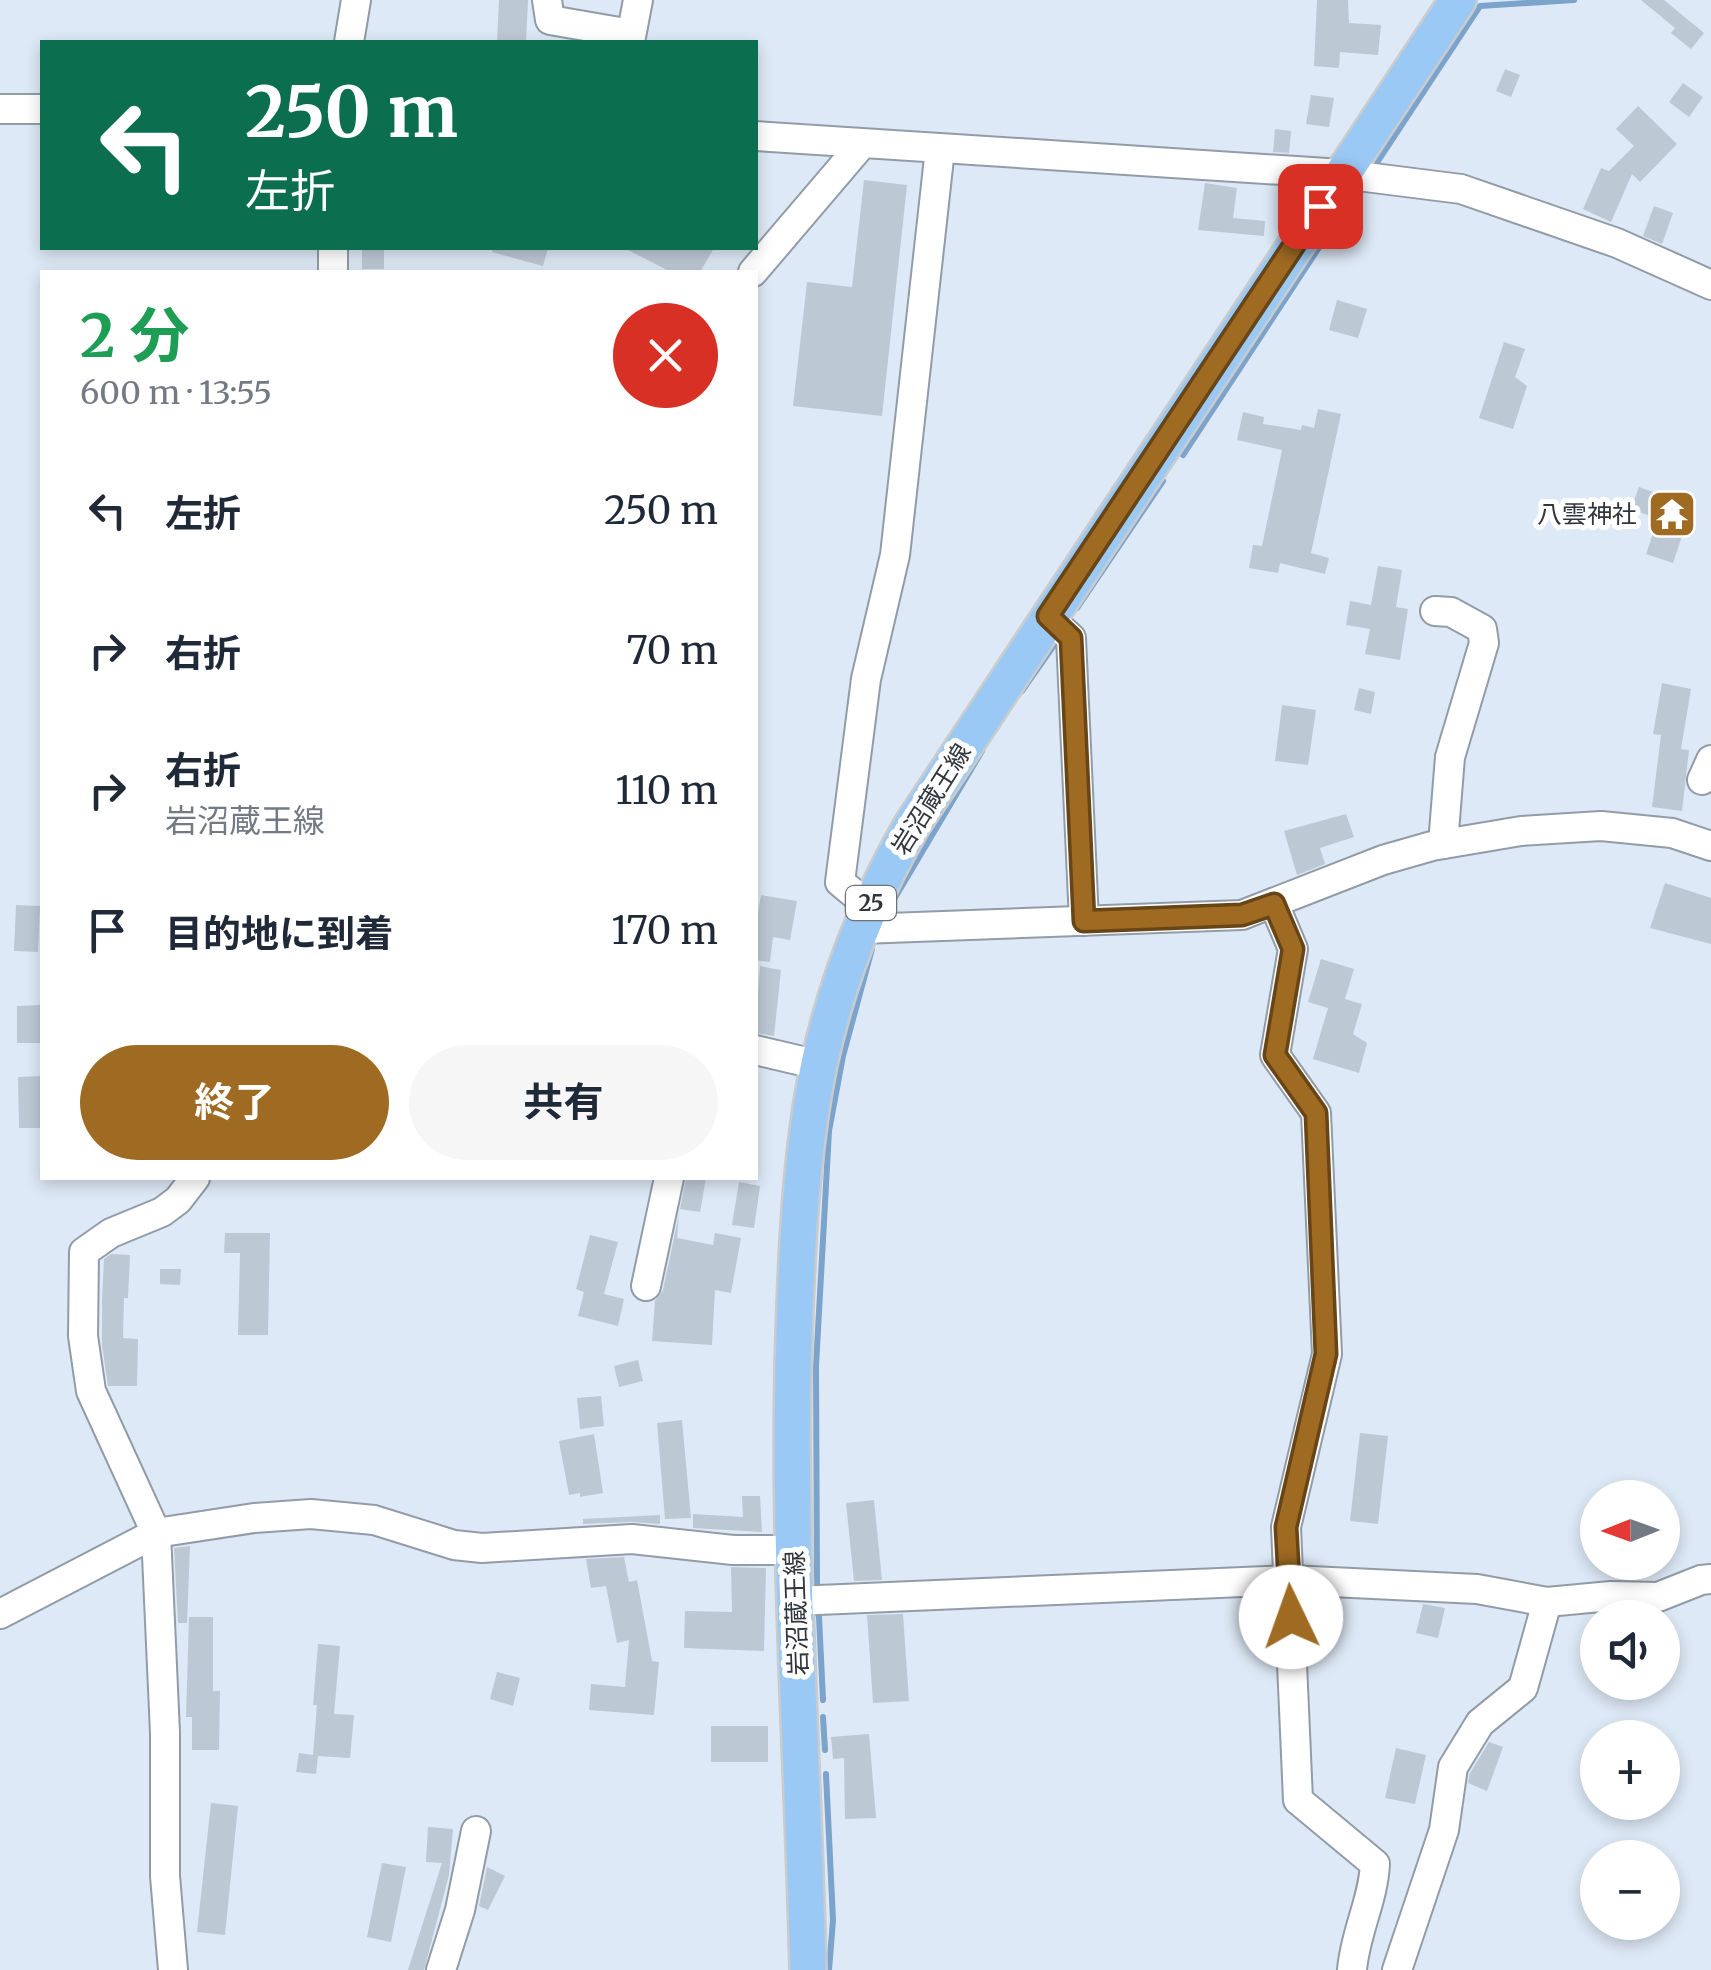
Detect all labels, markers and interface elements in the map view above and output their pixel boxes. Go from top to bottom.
text: 250 m [245,68,458,156]
icon: left [80,80,210,210]
text: 左折 [245,163,335,219]
pin [1278,164,1363,249]
icon: arrive [1293,179,1348,234]
text: 2 分 [80,298,190,373]
button: close [613,303,718,408]
text: 600 m · 13:55 [80,373,272,413]
icon: left [80,483,135,538]
text: 250 m [604,487,718,534]
temple icon: 八雲神社 [1646,488,1698,540]
text: 左折 [165,490,241,537]
place label: 八雲神社 [1537,498,1637,530]
icon: right [80,623,135,678]
text: 70 m [626,627,718,674]
text: 右折 [165,630,241,677]
street label: 岩沼蔵王線 [884,738,978,860]
text: 右折 [165,747,241,794]
icon: right [80,763,135,818]
text: 110 m [615,767,718,814]
text: 岩沼蔵王線 [165,801,325,841]
road number: 25 [846,886,896,920]
icon: arrive [80,903,135,958]
text: 170 m [611,907,718,954]
text: 目的地に到着 [165,910,393,957]
button: 終了 [80,1045,389,1160]
button: 共有 [409,1045,718,1160]
north arrow [1580,1480,1680,1580]
map controls [1580,1480,1680,1940]
street label: 岩沼蔵王線 [778,1550,814,1676]
position arrow [1239,1565,1343,1669]
button: sound [1580,1600,1680,1700]
button: + [1580,1720,1680,1820]
button: − [1580,1840,1680,1940]

